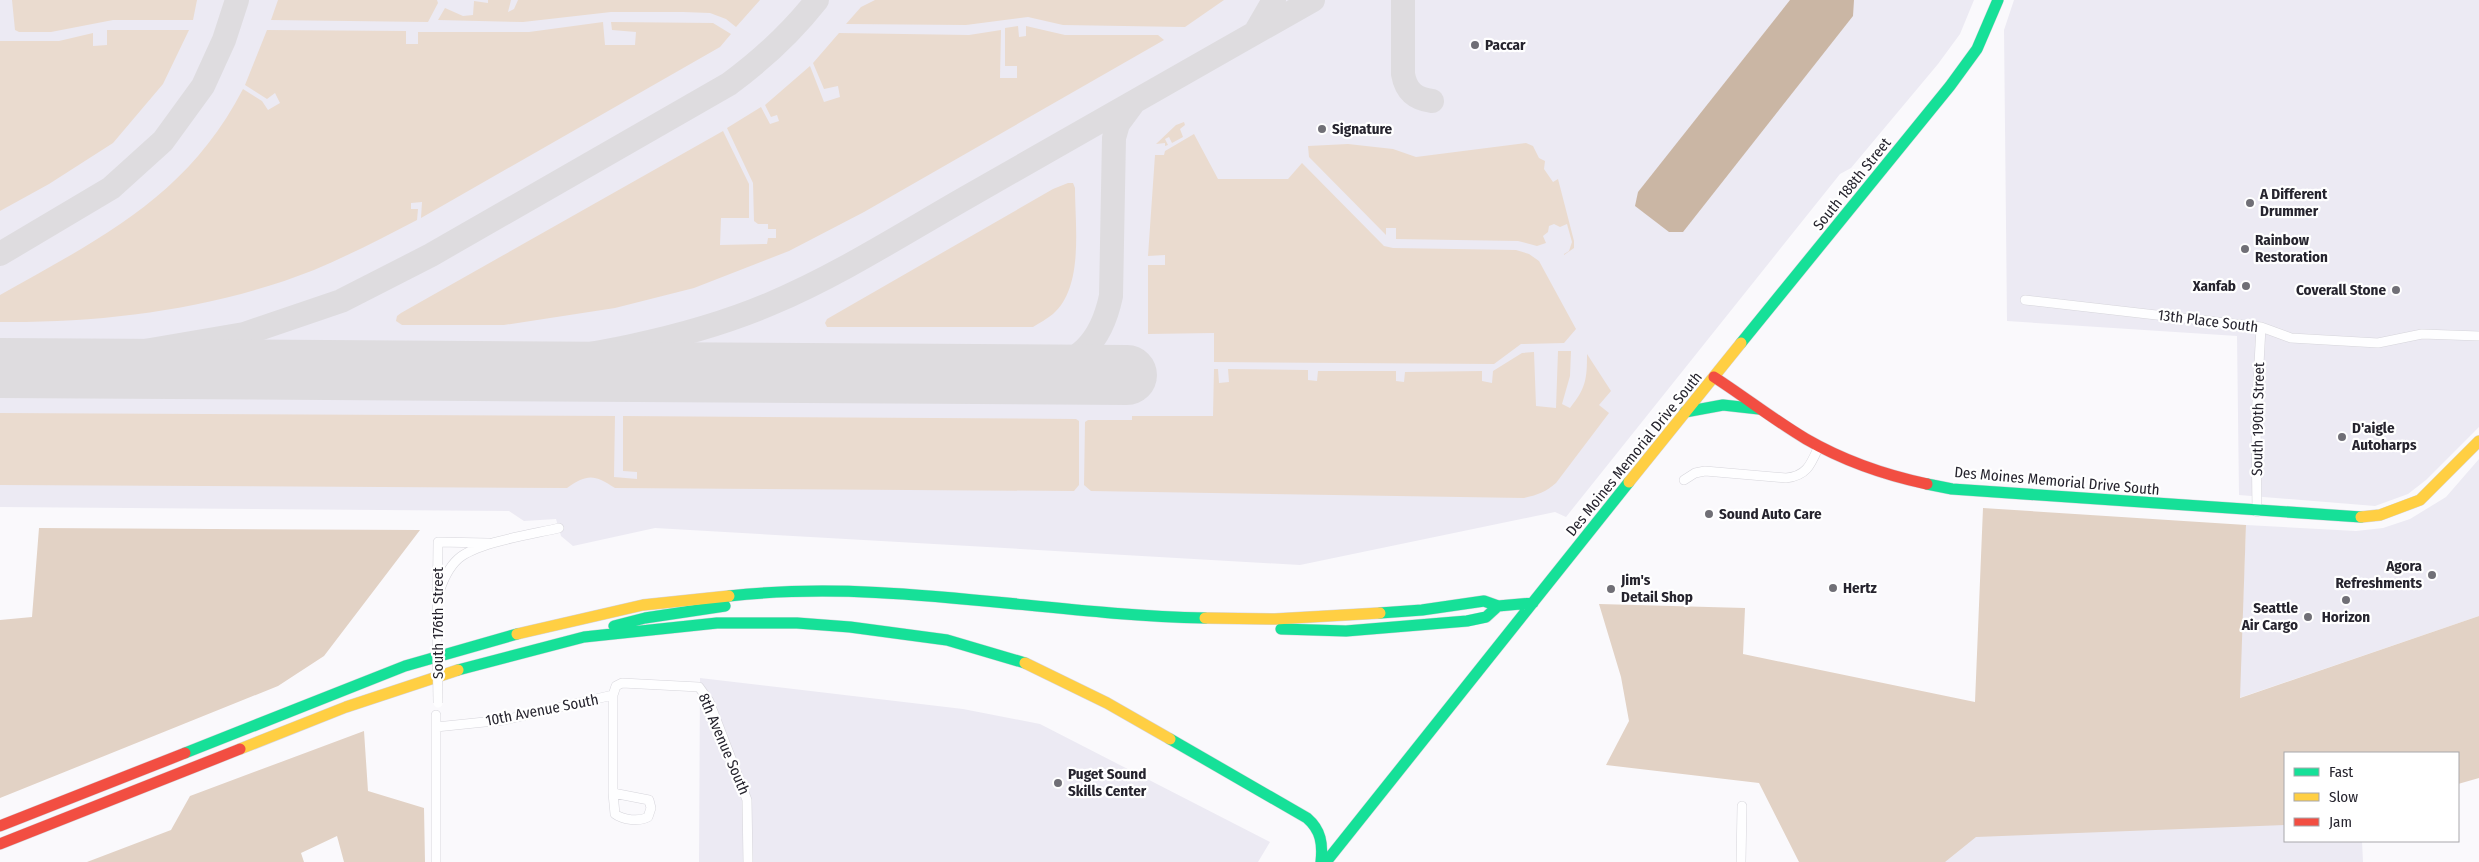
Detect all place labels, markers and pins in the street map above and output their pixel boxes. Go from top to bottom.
place label: Paccar [1485,36,1526,54]
marker: Paccar [1469,39,1481,51]
place label: Signature [1332,120,1393,138]
marker: Signature [1316,123,1328,135]
place label: A Different Drummer [2259,185,2328,220]
marker: A Different Drummer [2244,197,2256,209]
place label: Rainbow Restoration [2255,231,2328,266]
marker: Rainbow Restoration [2239,243,2251,255]
place label: Xanfab [2192,277,2236,295]
marker: Xanfab [2240,280,2252,292]
place label: Coverall Stone [2296,281,2386,299]
marker: Coverall Stone [2390,284,2402,296]
place label: D'aigle Autoharps [2351,419,2417,454]
marker: D'aigle Autoharps [2336,431,2348,443]
place label: Sound Auto Care [1719,505,1822,523]
marker: Sound Auto Care [1703,508,1715,520]
place label: Agora Refreshments [2335,557,2423,592]
marker: Agora Refreshments [2426,569,2438,581]
place label: Jim's Detail Shop [1620,571,1693,606]
place label: Hertz [1843,579,1877,597]
marker: Hertz [1827,582,1839,594]
marker: Jim's Detail Shop [1605,583,1617,595]
marker: Horizon [2340,594,2352,606]
place label: Seattle Air Cargo [2241,599,2298,634]
place label: Horizon [2322,608,2370,626]
marker: Seattle Air Cargo [2302,611,2314,623]
place label: Puget Sound Skills Center [1068,765,1147,800]
marker: Puget Sound Skills Center [1052,777,1064,789]

